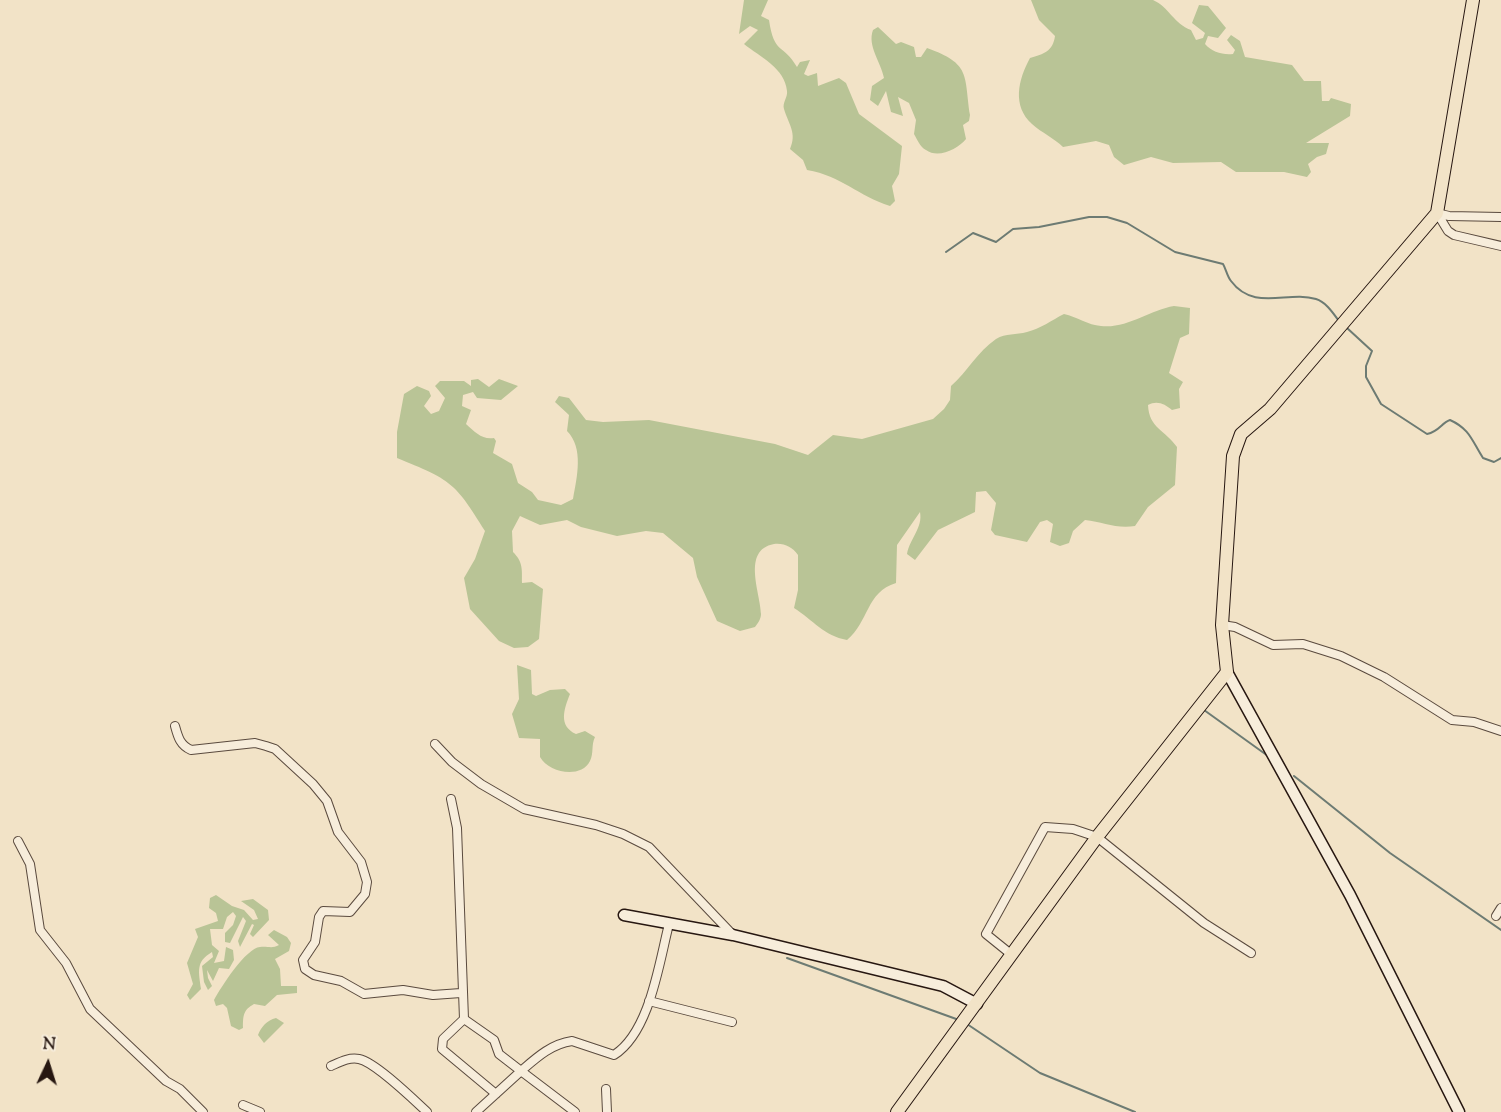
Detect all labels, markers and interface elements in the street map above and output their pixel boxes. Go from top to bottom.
north arrow [18,1034,78,1094]
text: N [42,1034,56,1057]

